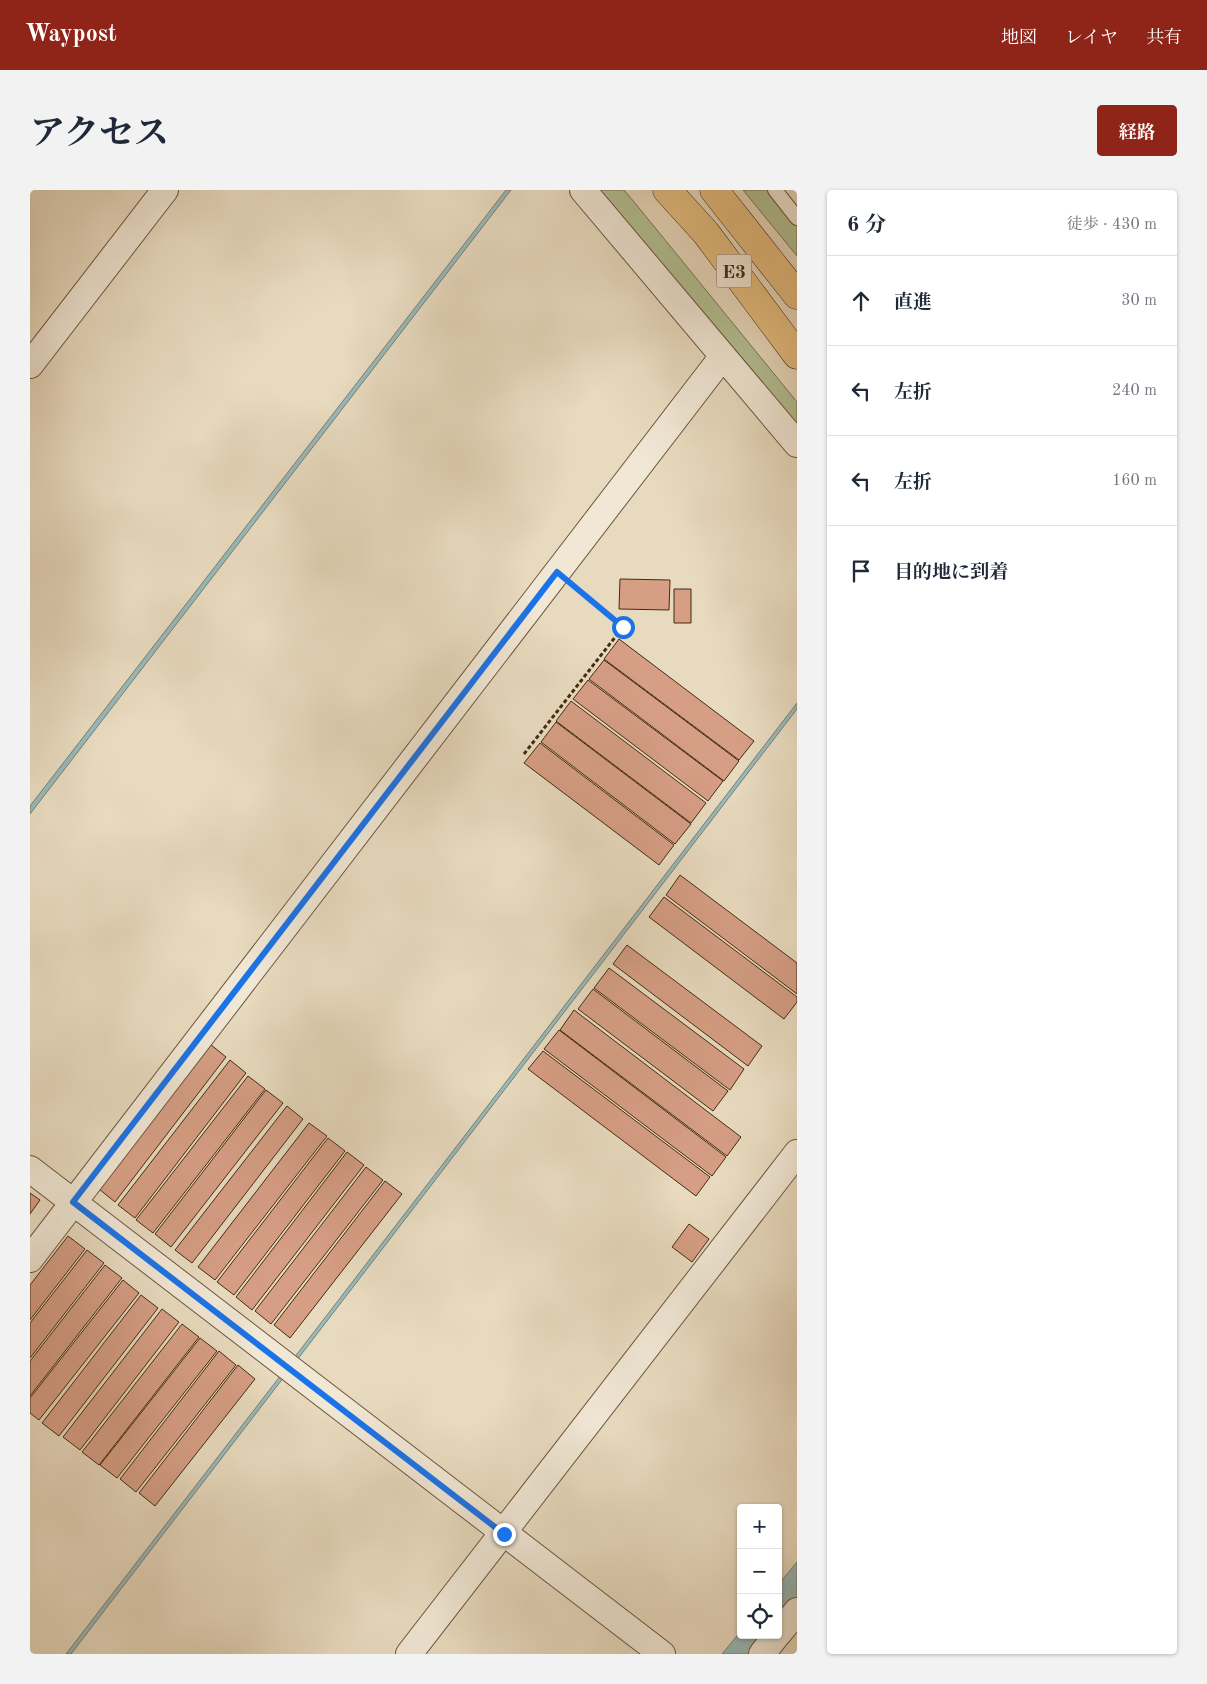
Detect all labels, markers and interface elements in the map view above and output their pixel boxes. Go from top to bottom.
text: Waypost [25,23,117,47]
text: 地図 [1001,29,1037,47]
text: レイヤ [1065,29,1118,47]
text: 共有 [1146,29,1182,47]
button: 経路 [1097,105,1177,156]
text: アクセス [30,117,169,152]
text: 6 分 [847,215,886,236]
text: 徒歩 · 430 m [1067,217,1157,233]
road number: E3 [716,254,752,288]
icon: ahead [847,287,875,315]
text: 30 m [1121,293,1157,309]
text: 直進 [894,294,932,313]
icon: left [847,377,875,405]
text: 240 m [1112,383,1157,399]
text: 左折 [894,384,932,403]
icon: left [847,467,875,495]
text: 160 m [1112,473,1157,489]
text: 左折 [894,474,932,493]
icon: arrive [847,557,875,585]
text: 目的地に到着 [894,564,1008,583]
route start [612,616,635,639]
map controls [737,1504,782,1639]
button: + [737,1504,782,1549]
route end [493,1523,516,1546]
button: − [737,1549,782,1594]
button: locate [737,1594,782,1639]

